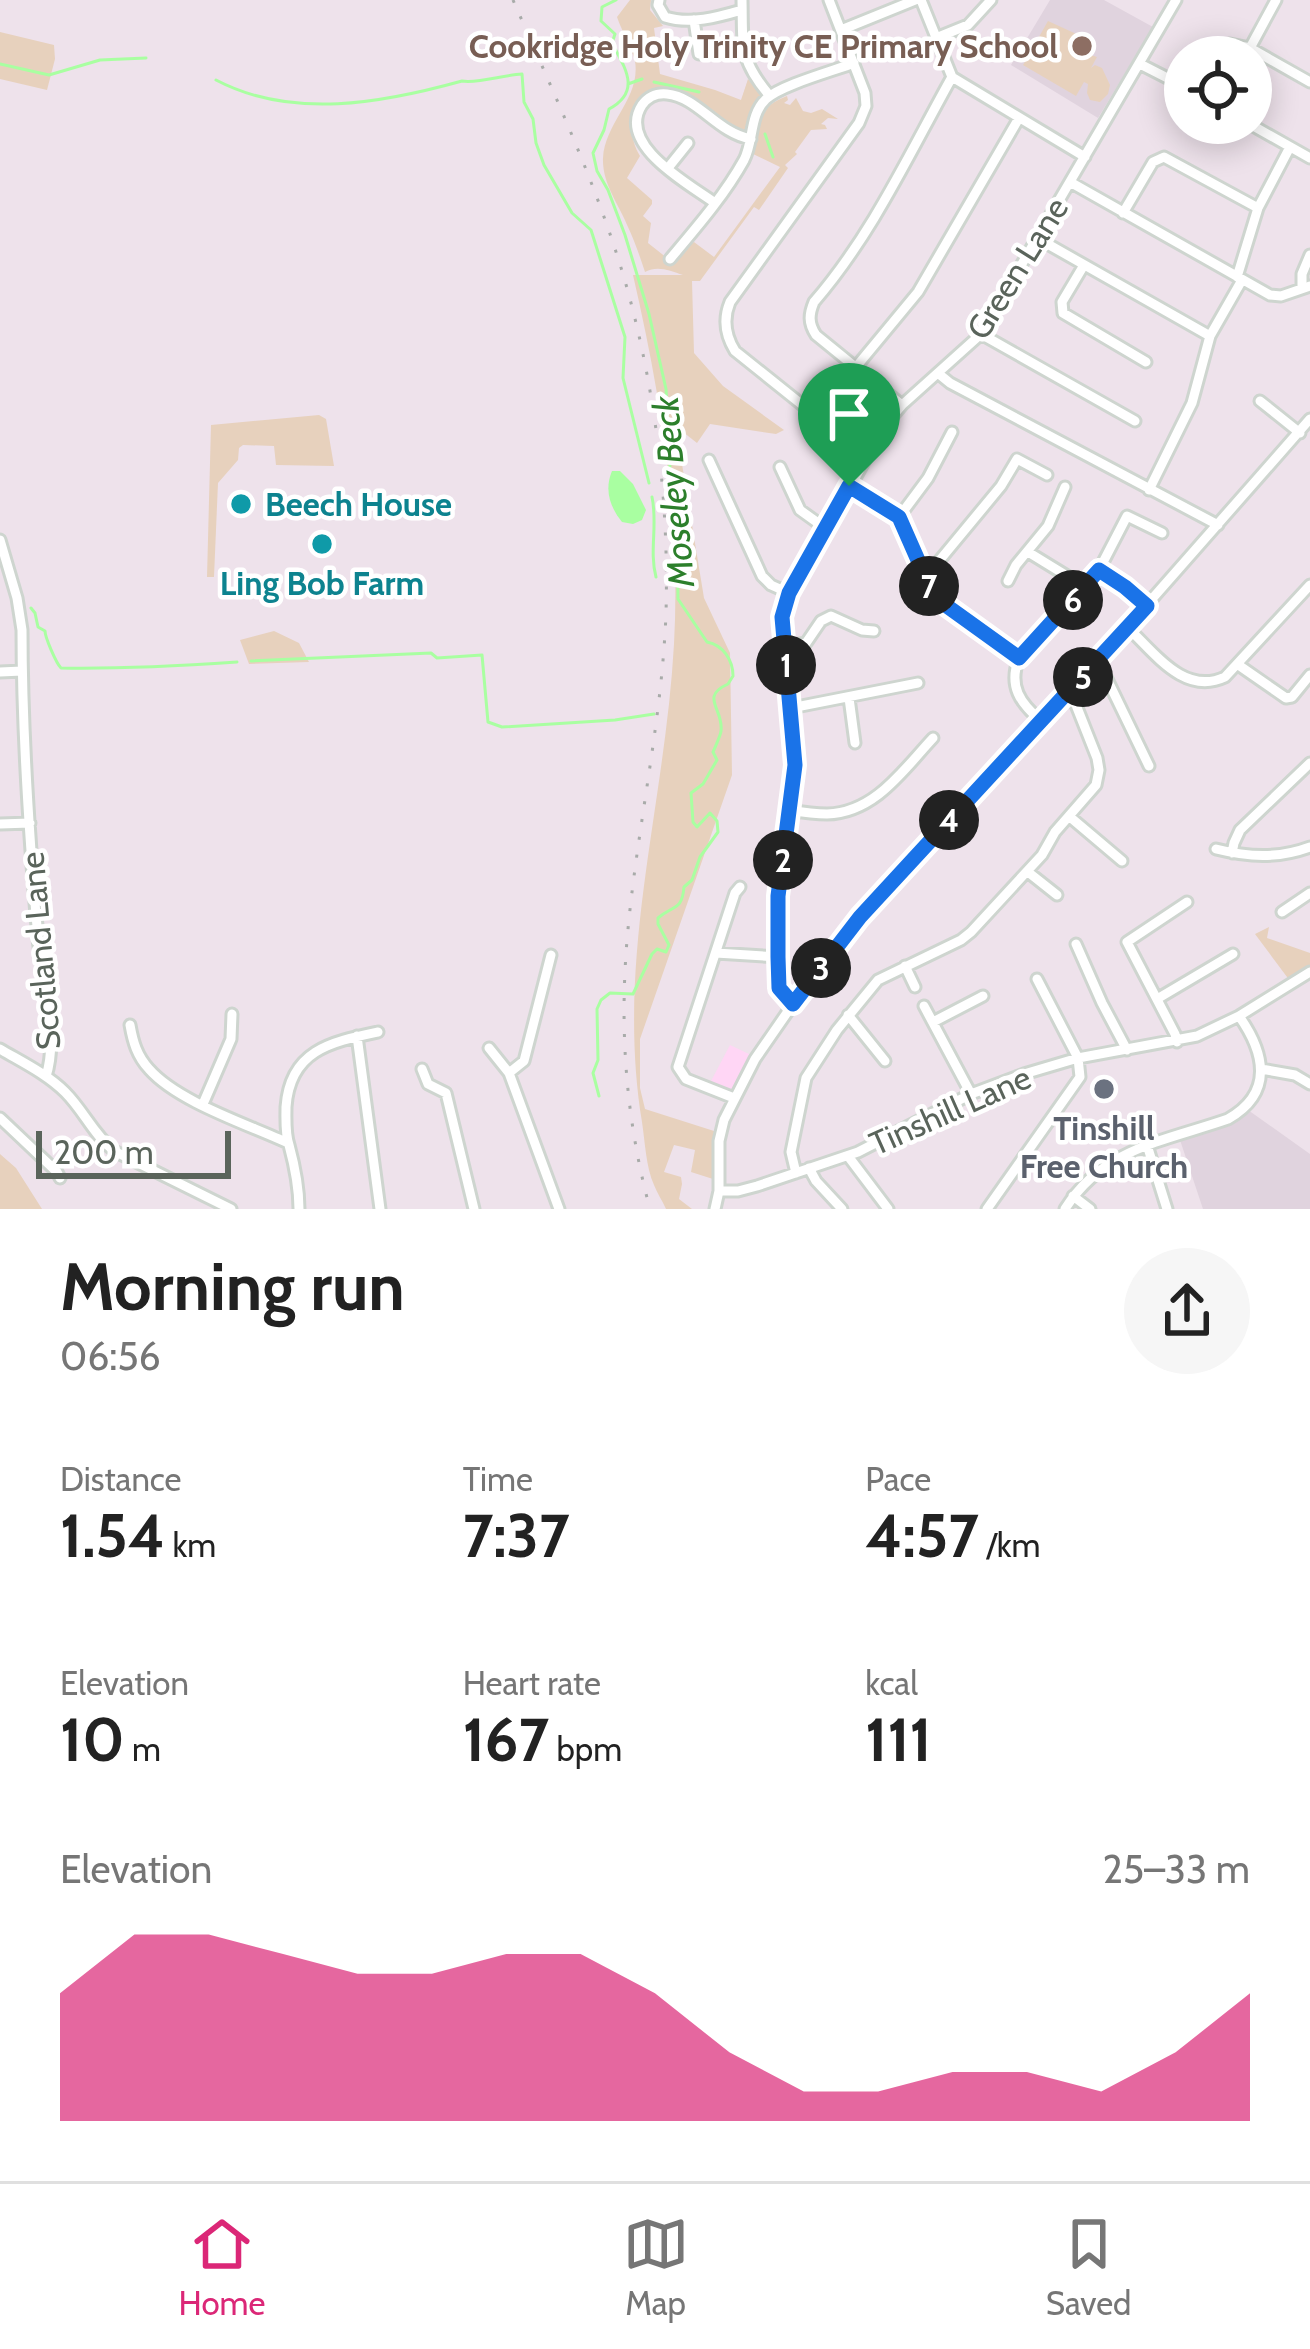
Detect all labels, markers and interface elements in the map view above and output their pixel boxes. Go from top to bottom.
place label: Cookridge Holy Trinity CE Primary School [469,26,1058,66]
marker: Cookridge Holy Trinity CE Primary School [1069,33,1095,59]
map controls [1164,36,1272,144]
button: locate [1164,36,1272,144]
street label: Green Lane [958,190,1076,346]
pin [798,363,900,486]
icon: arrive [816,381,882,447]
water label: Moseley Beck [643,393,703,590]
place label: Beech House [265,484,452,524]
marker: Beech House [228,491,254,517]
marker: Ling Bob Farm [309,531,335,557]
pin: 7 [899,556,959,616]
place label: Ling Bob Farm [220,563,424,603]
text: 7 [921,566,937,606]
pin: 6 [1043,570,1103,630]
text: 6 [1064,580,1082,620]
pin: 1 [756,635,816,695]
text: 1 [780,645,792,685]
pin: 5 [1053,647,1113,707]
text: 5 [1074,657,1092,697]
pin: 4 [919,790,979,850]
text: 4 [939,800,959,840]
pin: 2 [753,830,813,890]
text: 2 [774,840,792,880]
street label: Scotland Lane [11,850,69,1052]
pin: 3 [791,938,851,998]
text: 3 [812,948,830,988]
street label: Tinshill Lane [863,1057,1037,1163]
marker: Tinshill Free Church [1091,1076,1117,1102]
place label: Tinshill Free Church [1020,1108,1188,1186]
scale bar [36,1125,231,1178]
text: 200 m [54,1132,154,1172]
text: Morning run [60,1246,405,1327]
button: share [1124,1248,1250,1374]
text: 06:56 [60,1332,161,1380]
text: Distance [60,1459,181,1499]
text: Time [463,1459,533,1499]
text: Pace [865,1459,931,1499]
text: 1.54 [60,1499,165,1572]
text: 7:37 [463,1499,570,1572]
text: 4:57 [865,1499,979,1572]
text: km [165,1525,216,1565]
text: /km [979,1525,1041,1565]
text: Elevation [60,1663,189,1703]
text: Heart rate [463,1663,601,1703]
text: kcal [865,1663,918,1703]
text: 10 [60,1703,125,1776]
text: 167 [463,1703,549,1776]
text: 111 [865,1703,932,1776]
text: m [125,1729,161,1769]
text: bpm [549,1729,622,1769]
text: Elevation [60,1845,212,1893]
text: 25–33 m [1103,1845,1250,1893]
tab: Home [179,2211,265,2323]
tab: Map [623,2211,689,2323]
tab: Saved [1046,2211,1131,2323]

